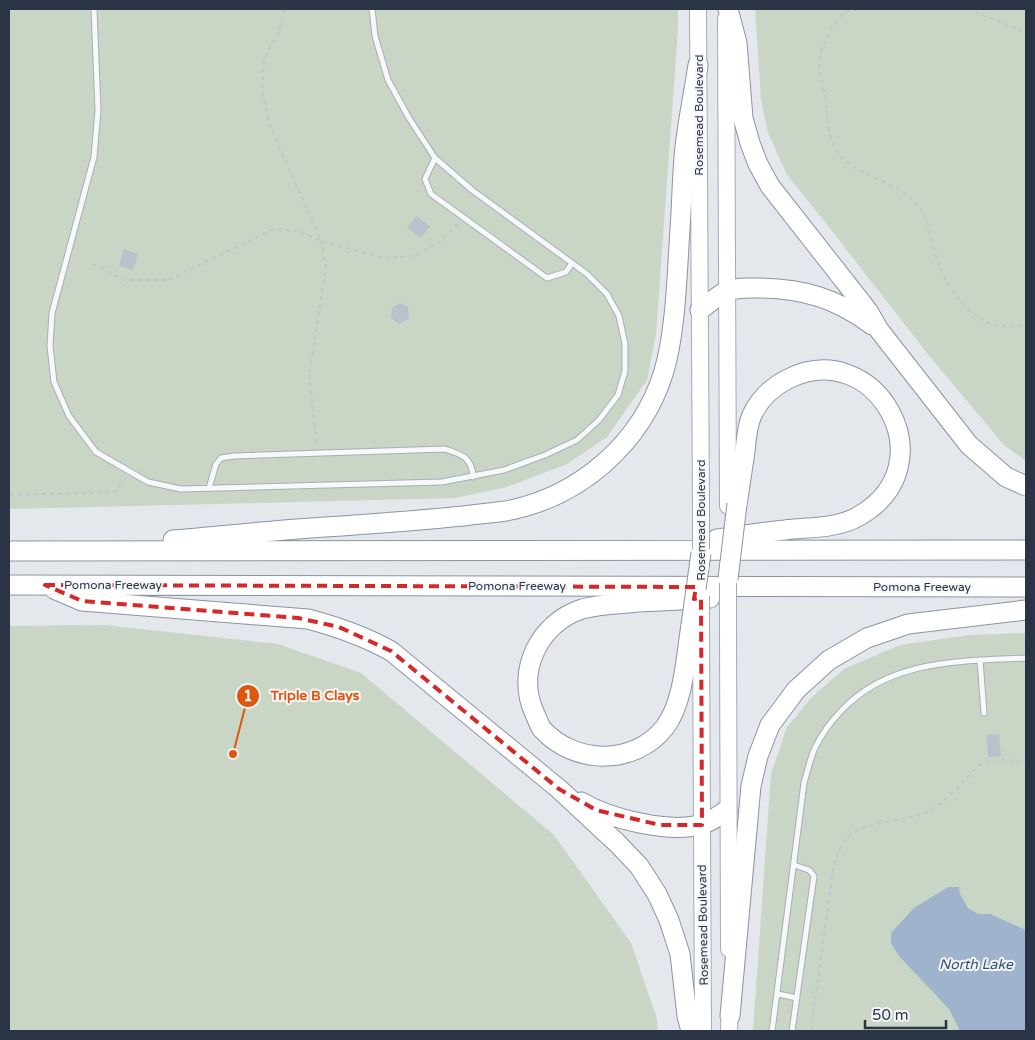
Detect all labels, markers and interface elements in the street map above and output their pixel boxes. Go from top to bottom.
street label: Rosemead Boulevard [692,54,706,176]
street label: Rosemead Boulevard [694,459,708,581]
street label: Pomona Freeway [64,578,163,592]
street label: Pomona Freeway [468,579,567,593]
street label: Pomona Freeway [873,580,972,594]
callout: Triple B Clays [235,681,369,710]
text: 1 [243,687,253,705]
text: Triple B Clays [270,687,360,704]
street label: Rosemead Boulevard [695,864,711,986]
water label: North Lake [939,956,1014,973]
scale bar [865,998,946,1030]
text: 50 m [872,1006,909,1024]

